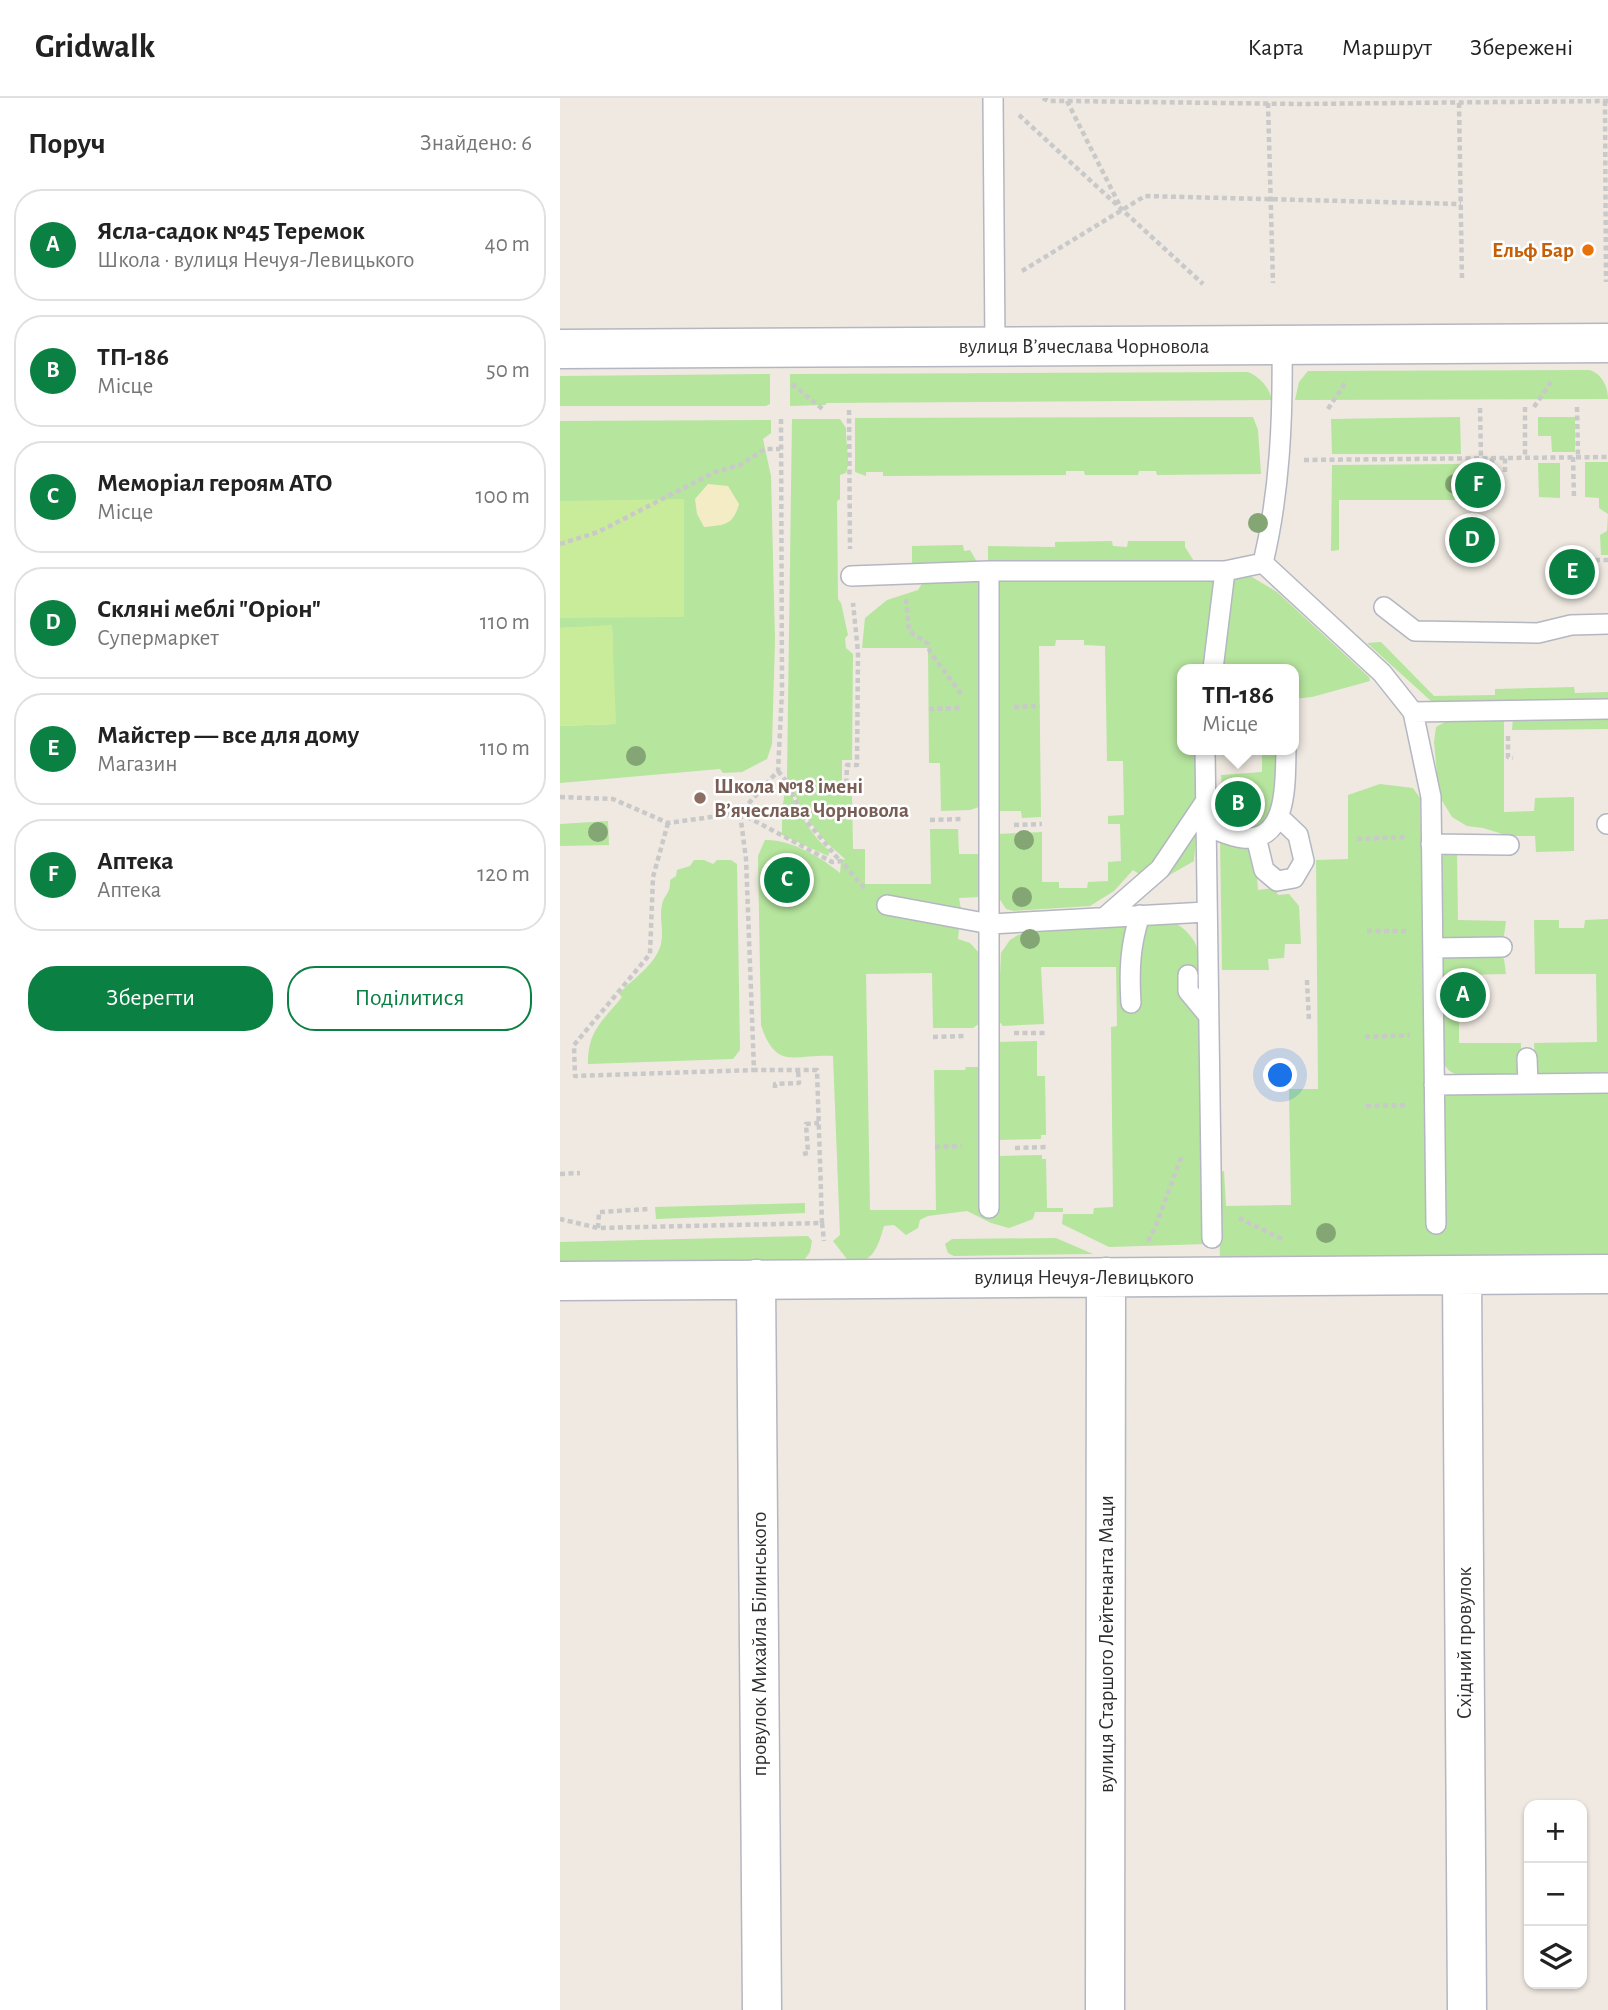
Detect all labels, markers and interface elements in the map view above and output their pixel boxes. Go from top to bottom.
text: Gridwalk [35,31,155,64]
text: Карта [1248,36,1304,60]
text: Маршрут [1342,36,1432,60]
text: Збережені [1470,36,1573,60]
text: Поруч [28,129,106,159]
text: Знайдено: 6 [420,132,532,155]
text: Ясла-садок №45 Теремок [97,218,365,244]
text: A [46,233,60,256]
text: 40 m [485,233,530,256]
place label: Ельф Бар [1492,240,1574,261]
marker: Ельф Бар [1580,242,1596,258]
text: Школа · вулиця Нечуя-Левицького [97,249,414,272]
street label: вулиця Вʼячеслава Чорновола [959,336,1210,357]
text: ТП-186 [97,344,169,370]
text: B [46,359,60,382]
text: 50 m [486,359,530,382]
text: Місце [97,375,153,398]
pin: F [1455,459,1501,511]
text: Меморіал героям АТО [97,470,333,496]
text: C [47,485,59,508]
text: 100 m [476,485,530,508]
text: Місце [97,501,153,524]
pin: D [1449,514,1495,566]
pin: E [1549,546,1595,598]
text: Скляні меблі "Оріон" [97,596,321,622]
text: D [45,611,61,634]
text: 110 m [480,611,530,634]
text: Супермаркет [97,627,219,650]
popup [1177,664,1299,755]
text: ТП-186 [1202,682,1274,708]
text: Місце [1202,713,1258,736]
text: Майстер — все для дому [97,722,359,748]
text: E [47,737,59,760]
text: 110 m [480,737,530,760]
text: Магазин [97,753,178,776]
place label: Школа №18 імені В’ячеслава Чорновола [714,776,909,821]
pin: B [1215,778,1261,830]
marker: Школа №18 імені В’ячеслава Чорновола [692,790,708,806]
text: Аптека [97,848,174,874]
pin: C [764,854,810,906]
text: F [48,863,58,886]
text: 120 m [477,863,530,886]
text: Аптека [97,879,161,902]
button: Зберегти [28,966,273,1031]
button: Поділитися [287,966,532,1031]
pin: A [1440,969,1486,1021]
your location [1263,1058,1297,1092]
street label: вулиця Нечуя-Левицького [974,1267,1194,1288]
street label: вулиця Старшого Лейтенанта Маци [1096,1495,1117,1793]
street label: провулок Михайла Білинського [749,1512,770,1776]
street label: Східний провулок [1454,1566,1475,1719]
map controls [1524,1800,1587,1989]
button: + [1524,1800,1587,1863]
button: − [1524,1863,1587,1926]
button: layers [1524,1926,1587,1989]

